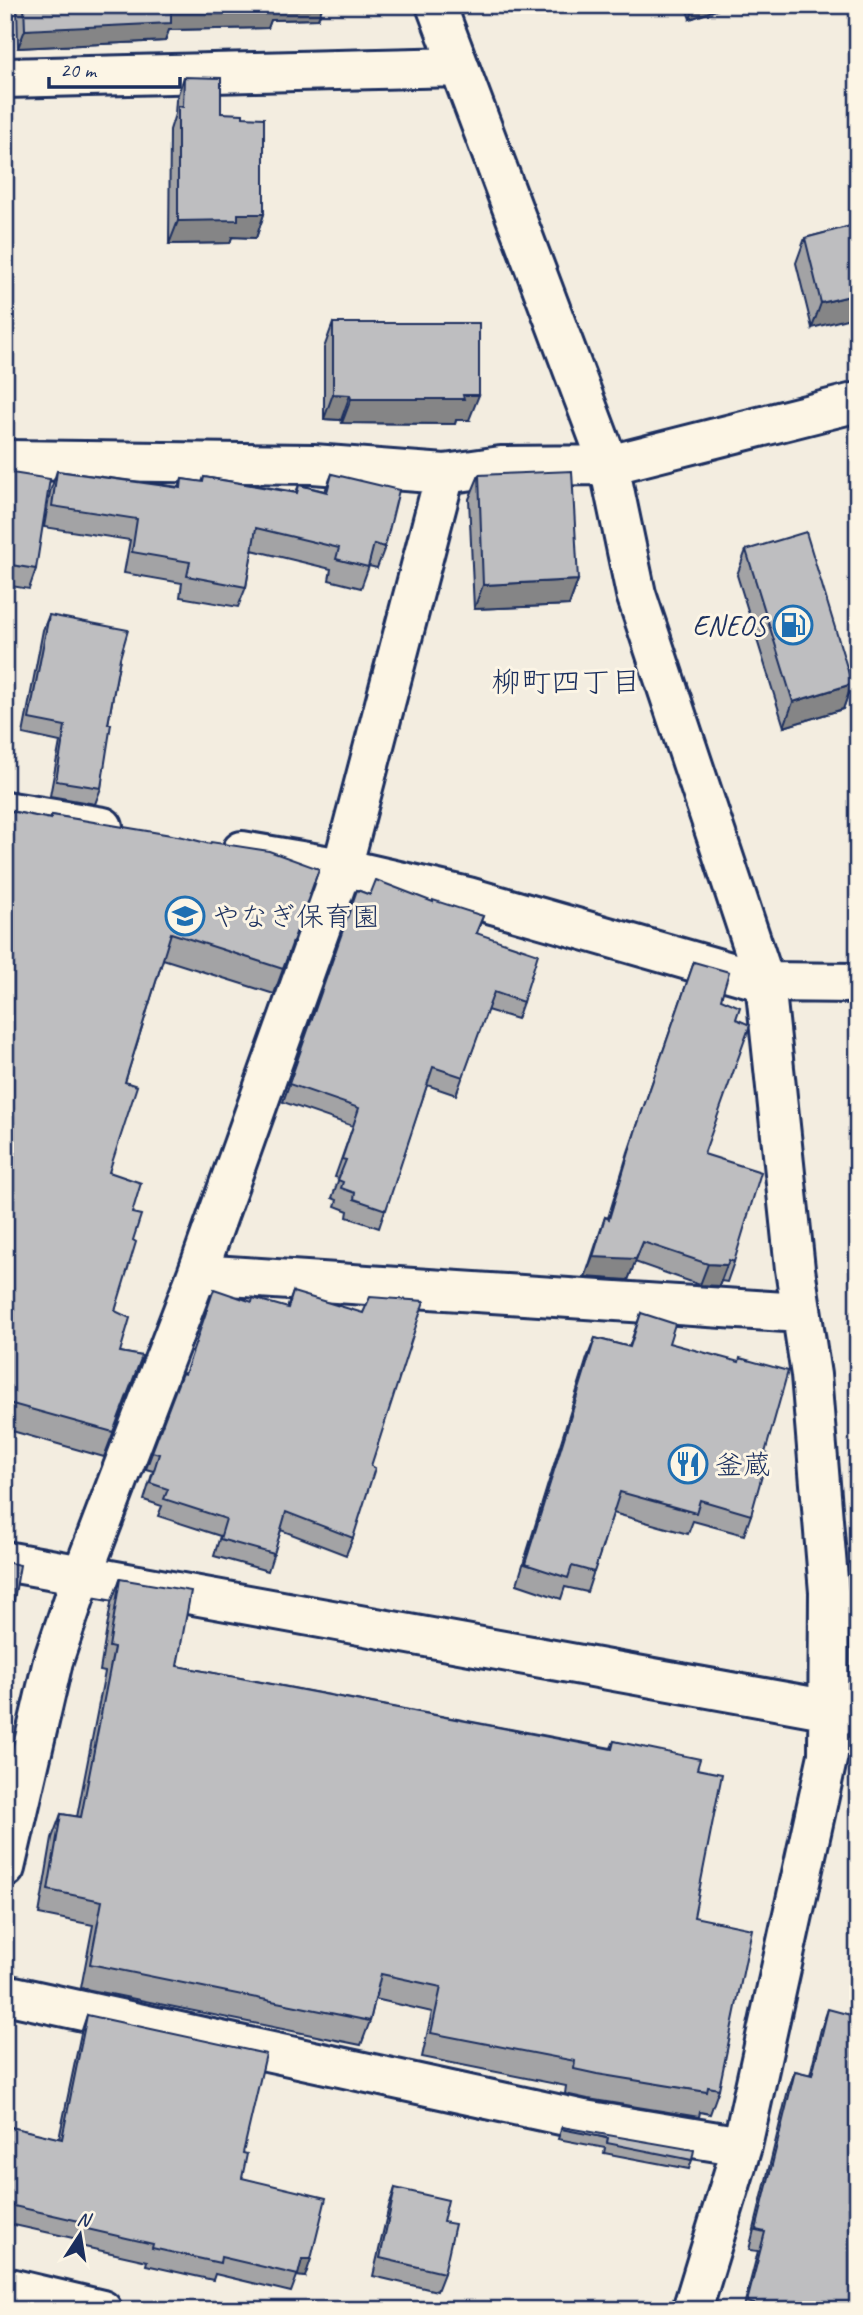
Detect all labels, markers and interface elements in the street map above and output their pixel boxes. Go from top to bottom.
scale bar [49,46,180,90]
text: 20 m [60,57,98,83]
fuel station icon: ENEOS [772,604,814,646]
place label: ENEOS [692,608,769,643]
district label: 柳町四丁目 [491,663,641,701]
school or university icon: やなぎ保育園 [164,895,206,937]
place label: やなぎ保育園 [212,899,380,934]
restaurant icon: 釜蔵 [667,1443,709,1485]
place label: 釜蔵 [715,1447,771,1482]
north arrow [46,2200,116,2270]
text: N [75,2206,95,2233]

